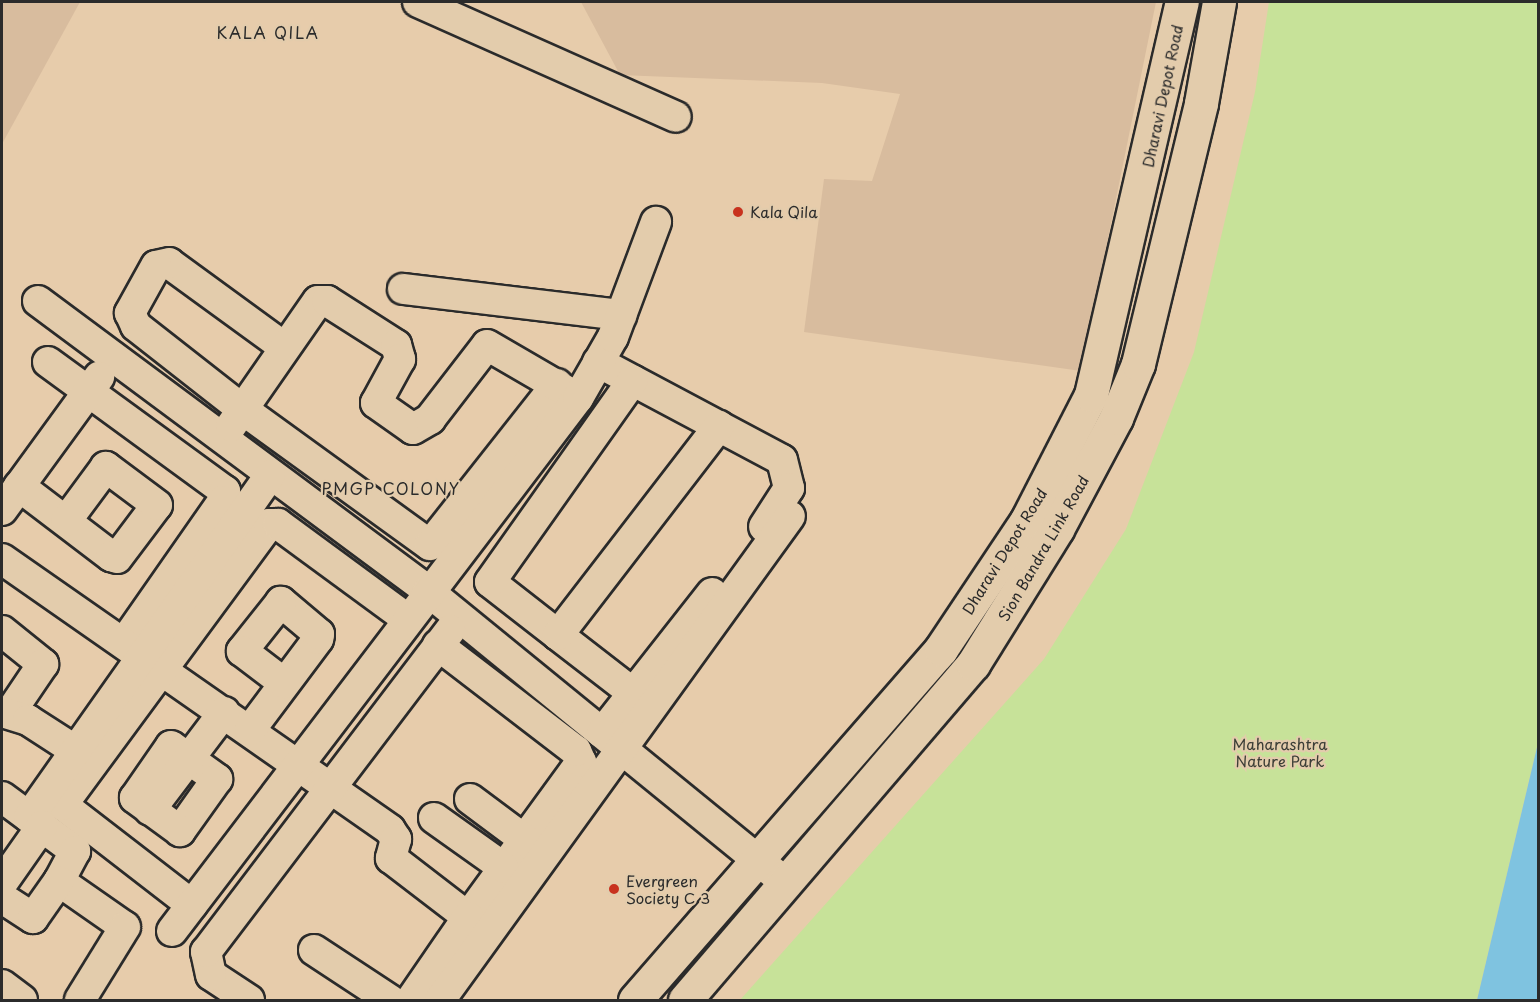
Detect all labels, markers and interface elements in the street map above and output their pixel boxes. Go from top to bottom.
district label: KALA QILA [217,22,319,42]
street label: Dharavi Depot Road [1138,23,1186,169]
place label: Kala Qila [750,203,818,221]
marker: Kala Qila [731,205,745,219]
street label: Sion Bandra Link Road [994,472,1092,624]
district label: PMGP COLONY [322,478,460,498]
street label: Dharavi Depot Road [958,484,1050,618]
park label: Maharashtra Nature Park [1233,734,1327,769]
place label: Evergreen Society C 3 [626,871,710,906]
marker: Evergreen Society C 3 [607,882,621,896]

